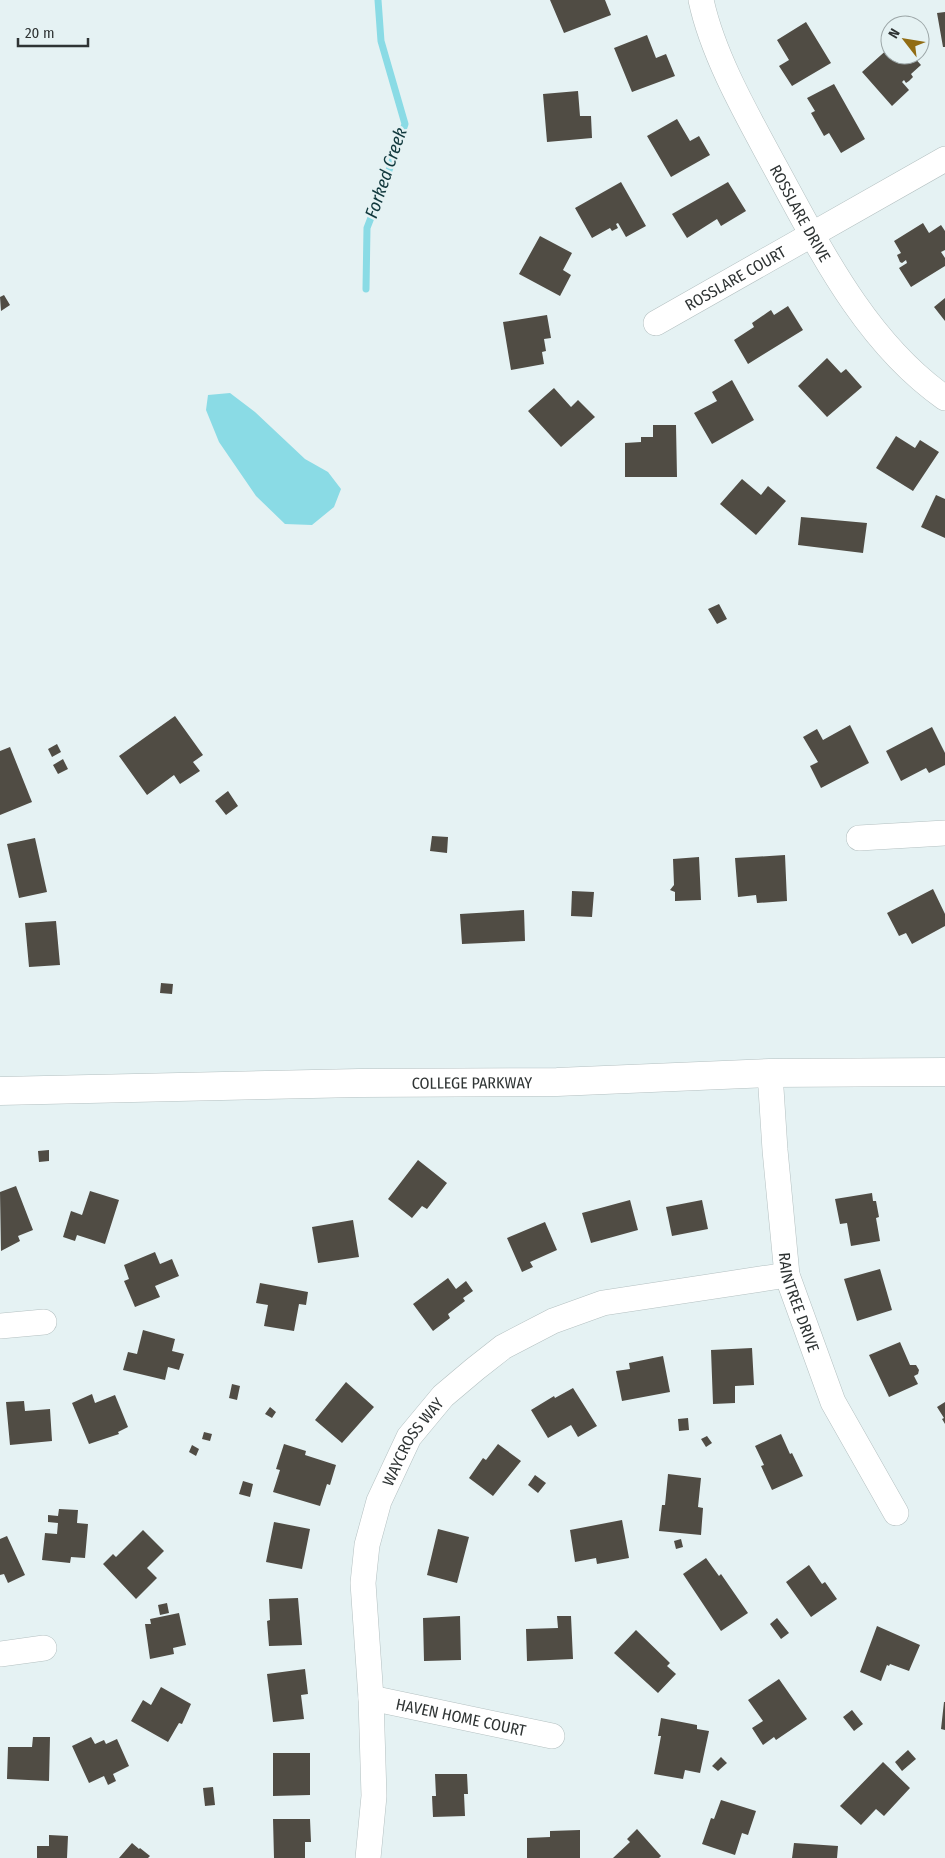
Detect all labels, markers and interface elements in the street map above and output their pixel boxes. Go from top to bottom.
scale bar [18,15,88,47]
north arrow [880,15,930,65]
text: 20 m [25,24,55,42]
text: N [885,26,904,42]
water label: Forked Creek [360,125,412,221]
street label: ROSSLARE DRIVE [766,162,835,265]
street label: ROSSLARE COURT [682,242,790,315]
street label: COLLEGE PARKWAY [412,1073,532,1093]
street label: RAINTREE DRIVE [775,1252,823,1355]
street label: WAYCROSS WAY [379,1394,448,1489]
street label: HAVEN HOME COURT [394,1694,528,1740]

